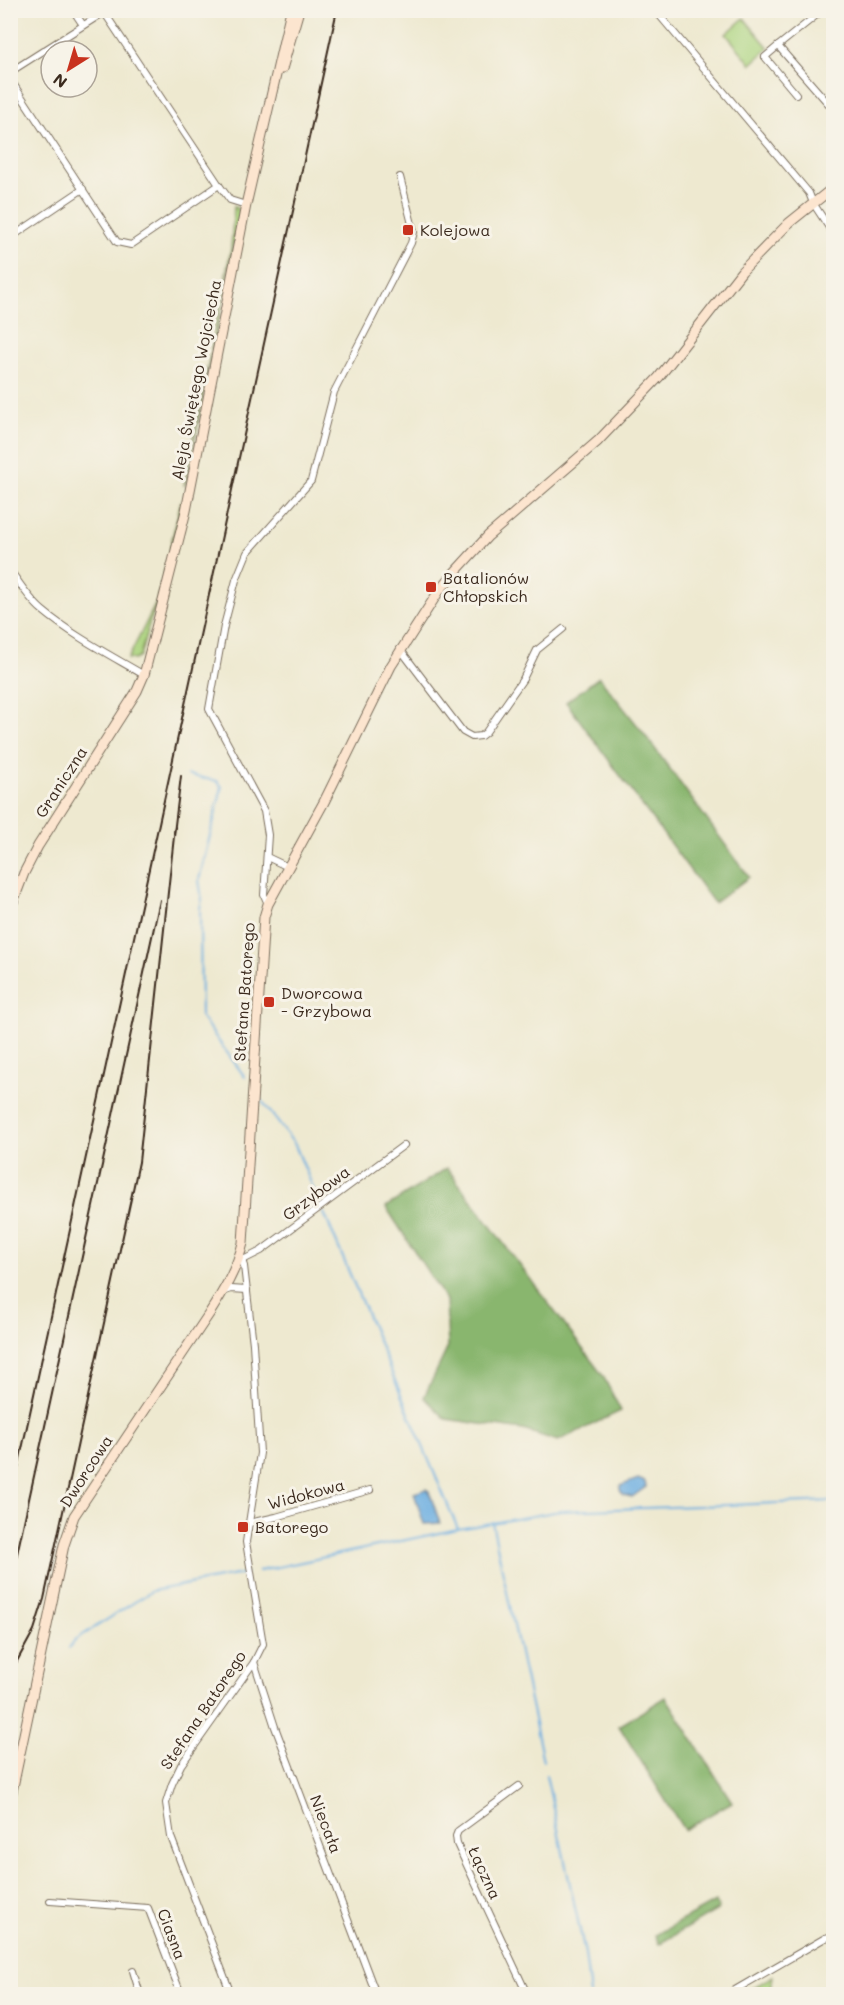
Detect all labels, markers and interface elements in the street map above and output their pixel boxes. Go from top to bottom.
north arrow [39,39,99,99]
text: N [48,69,71,93]
place label: Kolejowa [420,219,490,240]
marker: Kolejowa [401,223,415,237]
street label: Aleja Świętego Wojciecha [166,278,225,482]
place label: Batalionów Chłopskich [443,567,529,606]
marker: Batalionów Chłopskich [424,580,438,594]
street label: Graniczna [30,742,91,821]
street label: Stefana Batorego [228,922,259,1062]
place label: Dworcowa - Grzybowa [281,982,372,1021]
marker: Dworcowa - Grzybowa [262,995,276,1009]
street label: Grzybowa [278,1160,354,1225]
street label: Dworcowa [54,1431,117,1511]
street label: Widokowa [265,1473,347,1514]
place label: Batorego [255,1516,328,1537]
marker: Batorego [236,1520,250,1534]
street label: Stefana Batorego [155,1646,250,1773]
street label: Niecała [306,1792,347,1856]
street label: Łączna [464,1843,507,1902]
street label: Ciasna [153,1905,192,1962]

